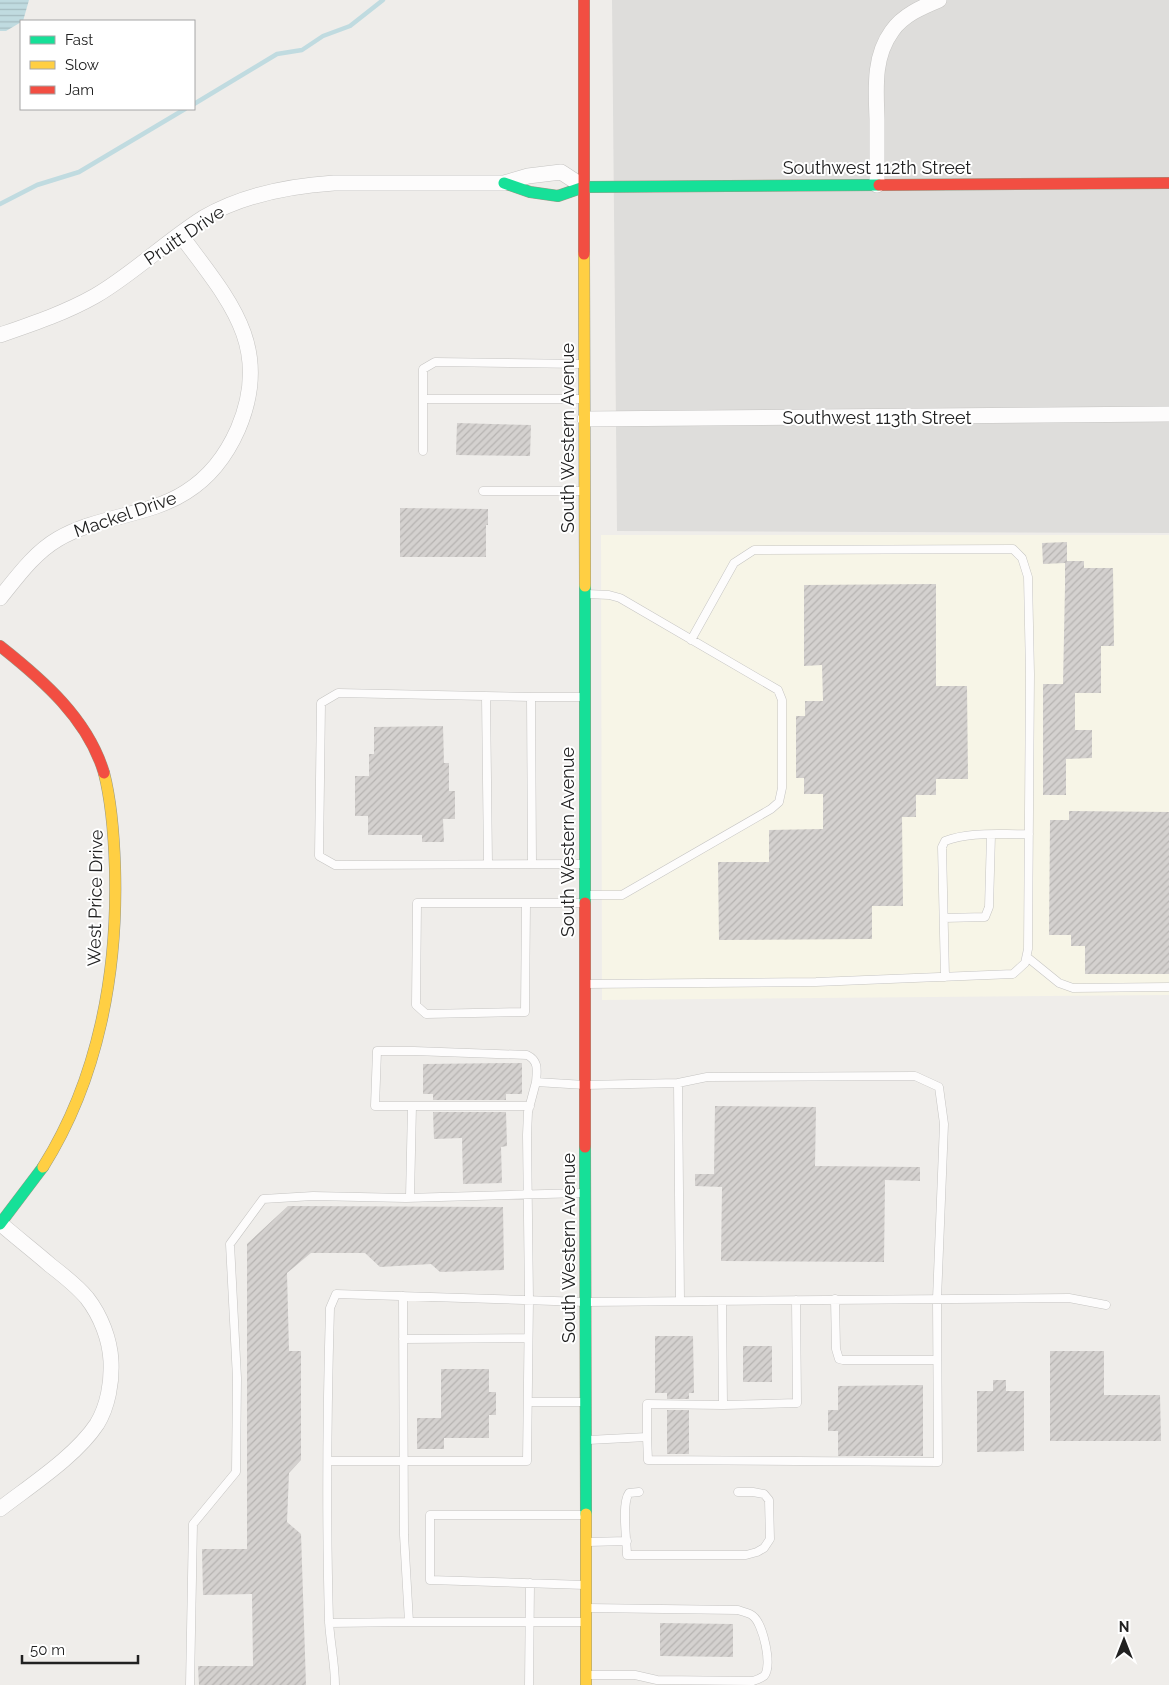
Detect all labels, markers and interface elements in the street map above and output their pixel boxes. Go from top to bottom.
legend [20,20,195,110]
text: Fast [65,31,93,49]
text: Slow [65,56,99,74]
text: Jam [65,81,94,99]
street label: Southwest 112th Street [783,157,971,178]
street label: Pruitt Drive [140,200,228,269]
street label: South Western Avenue [557,342,578,533]
street label: Southwest 113th Street [783,407,971,428]
street label: Mackel Drive [71,487,179,541]
street label: South Western Avenue [557,746,578,937]
street label: West Price Drive [83,829,107,967]
street label: South Western Avenue [558,1152,579,1343]
north arrow [1099,1615,1149,1665]
text: N [1119,1619,1129,1635]
scale bar [22,1632,139,1664]
text: 50 m [30,1641,65,1659]

